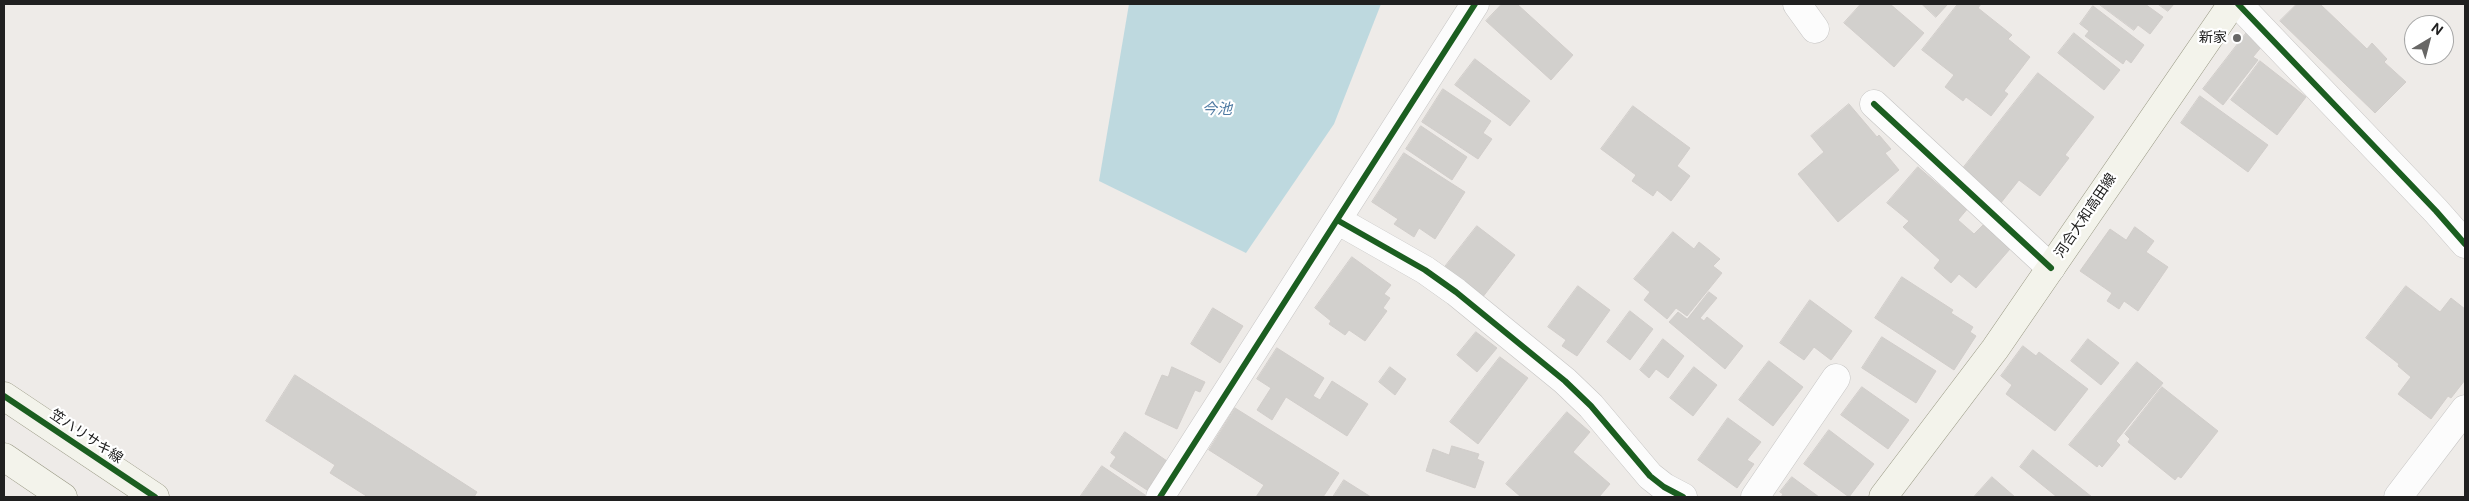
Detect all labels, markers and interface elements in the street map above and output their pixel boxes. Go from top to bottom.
north arrow [2404,15,2454,65]
text: N [2428,19,2447,39]
place label: 新家 [2199,30,2227,46]
marker: 新家 [2231,32,2243,44]
water label: 今池 [1202,101,1232,119]
street label: 河合大和高田線 [2052,171,2120,261]
street label: 笠ハリサキ線 [46,407,126,467]

